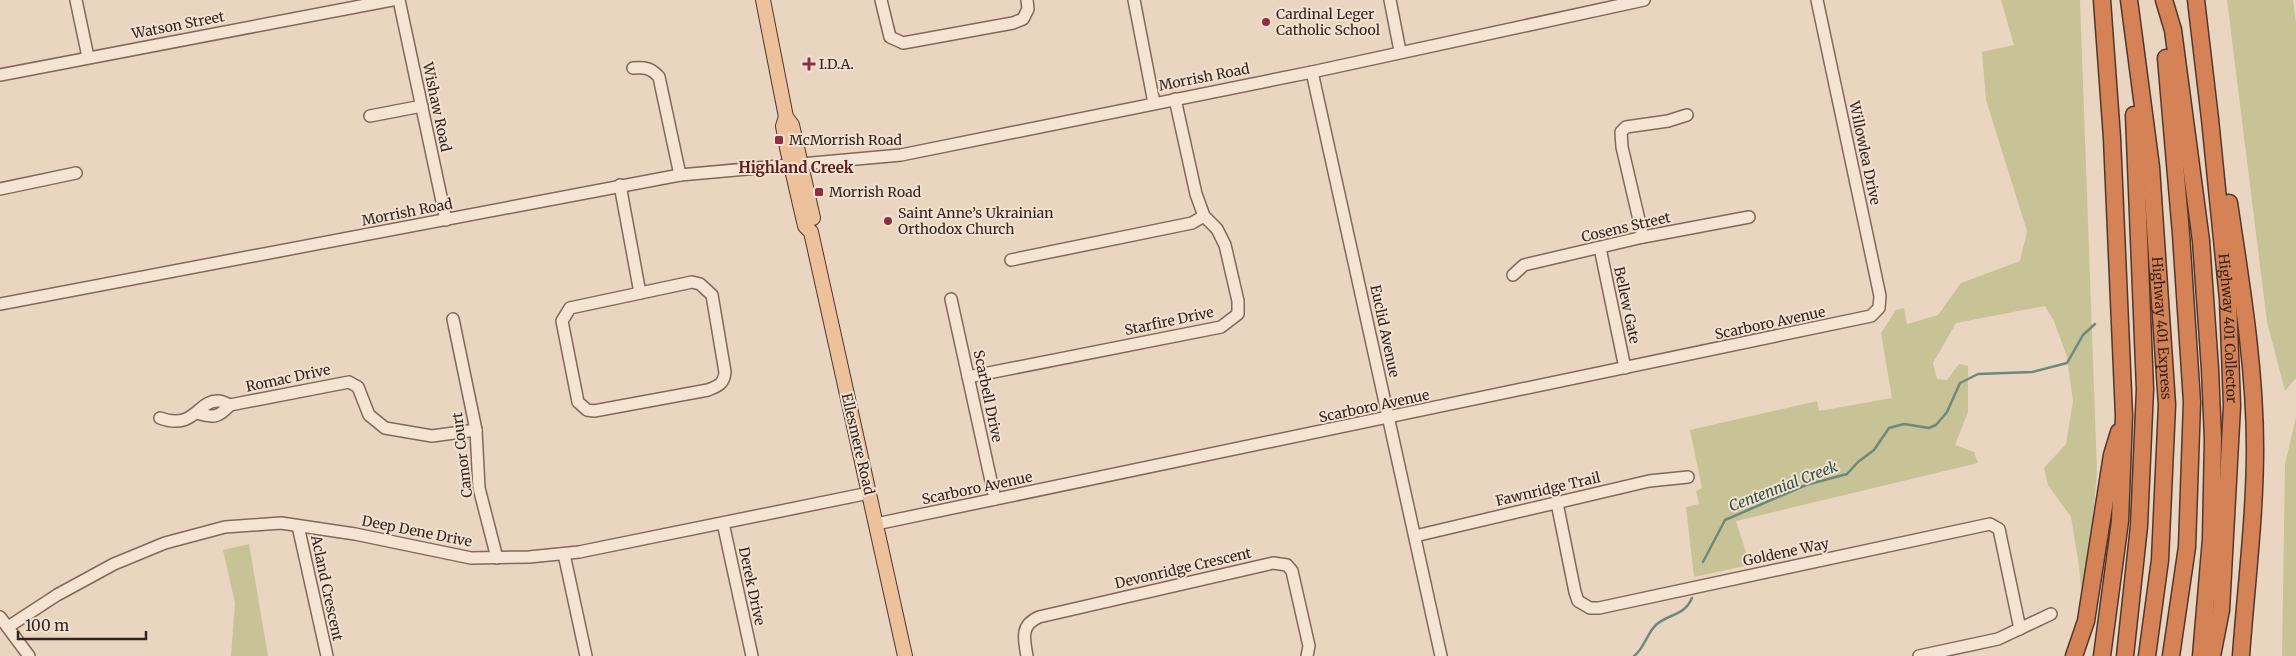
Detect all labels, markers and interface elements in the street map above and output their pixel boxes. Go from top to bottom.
place label: Cardinal Leger Catholic School [1276,5,1381,39]
street label: Watson Street [129,7,226,43]
marker: Cardinal Leger Catholic School [1260,16,1272,28]
place label: I.D.A. [819,55,854,73]
marker: I.D.A. [803,58,815,70]
street label: Morrish Road [1157,59,1252,95]
street label: Wishaw Road [419,60,455,154]
street label: Willowlea Drive [1845,98,1885,207]
place label: McMorrish Road [789,131,903,149]
marker: McMorrish Road [773,134,785,146]
district label: Highland Creek [738,158,854,177]
place label: Morrish Road [829,183,922,201]
marker: Morrish Road [813,186,825,198]
street label: Morrish Road [360,194,455,230]
place label: Saint Anne’s Ukrainian Orthodox Church [898,204,1054,238]
street label: Cosens Street [1580,208,1673,246]
marker: Saint Anne’s Ukrainian Orthodox Church [882,215,894,227]
street label: Highway 401 Collector [2214,253,2241,404]
street label: Highway 401 Express [2148,256,2176,400]
street label: Bellew Gate [1610,265,1644,345]
street label: Euclid Avenue [1366,283,1404,379]
street label: Starfire Drive [1123,303,1215,339]
street label: Scarboro Avenue [1713,303,1827,343]
street label: Scarbell Drive [969,348,1007,444]
street label: Romac Drive [244,360,332,396]
street label: Scarboro Avenue [1317,386,1431,426]
street label: Ellesmere Road [838,391,879,497]
street label: Camor Court [448,411,476,499]
water label: Centennial Creek [1726,456,1841,516]
street label: Scarboro Avenue [920,468,1034,508]
street label: Fawnridge Trail [1494,468,1603,510]
street label: Deep Dene Drive [360,511,474,551]
street label: Acland Crescent [307,533,347,643]
street label: Goldene Way [1741,534,1831,570]
street label: Devonridge Crescent [1113,543,1254,592]
street label: Derek Drive [735,545,769,627]
scale bar [18,608,145,640]
text: 100 m [25,616,69,635]

